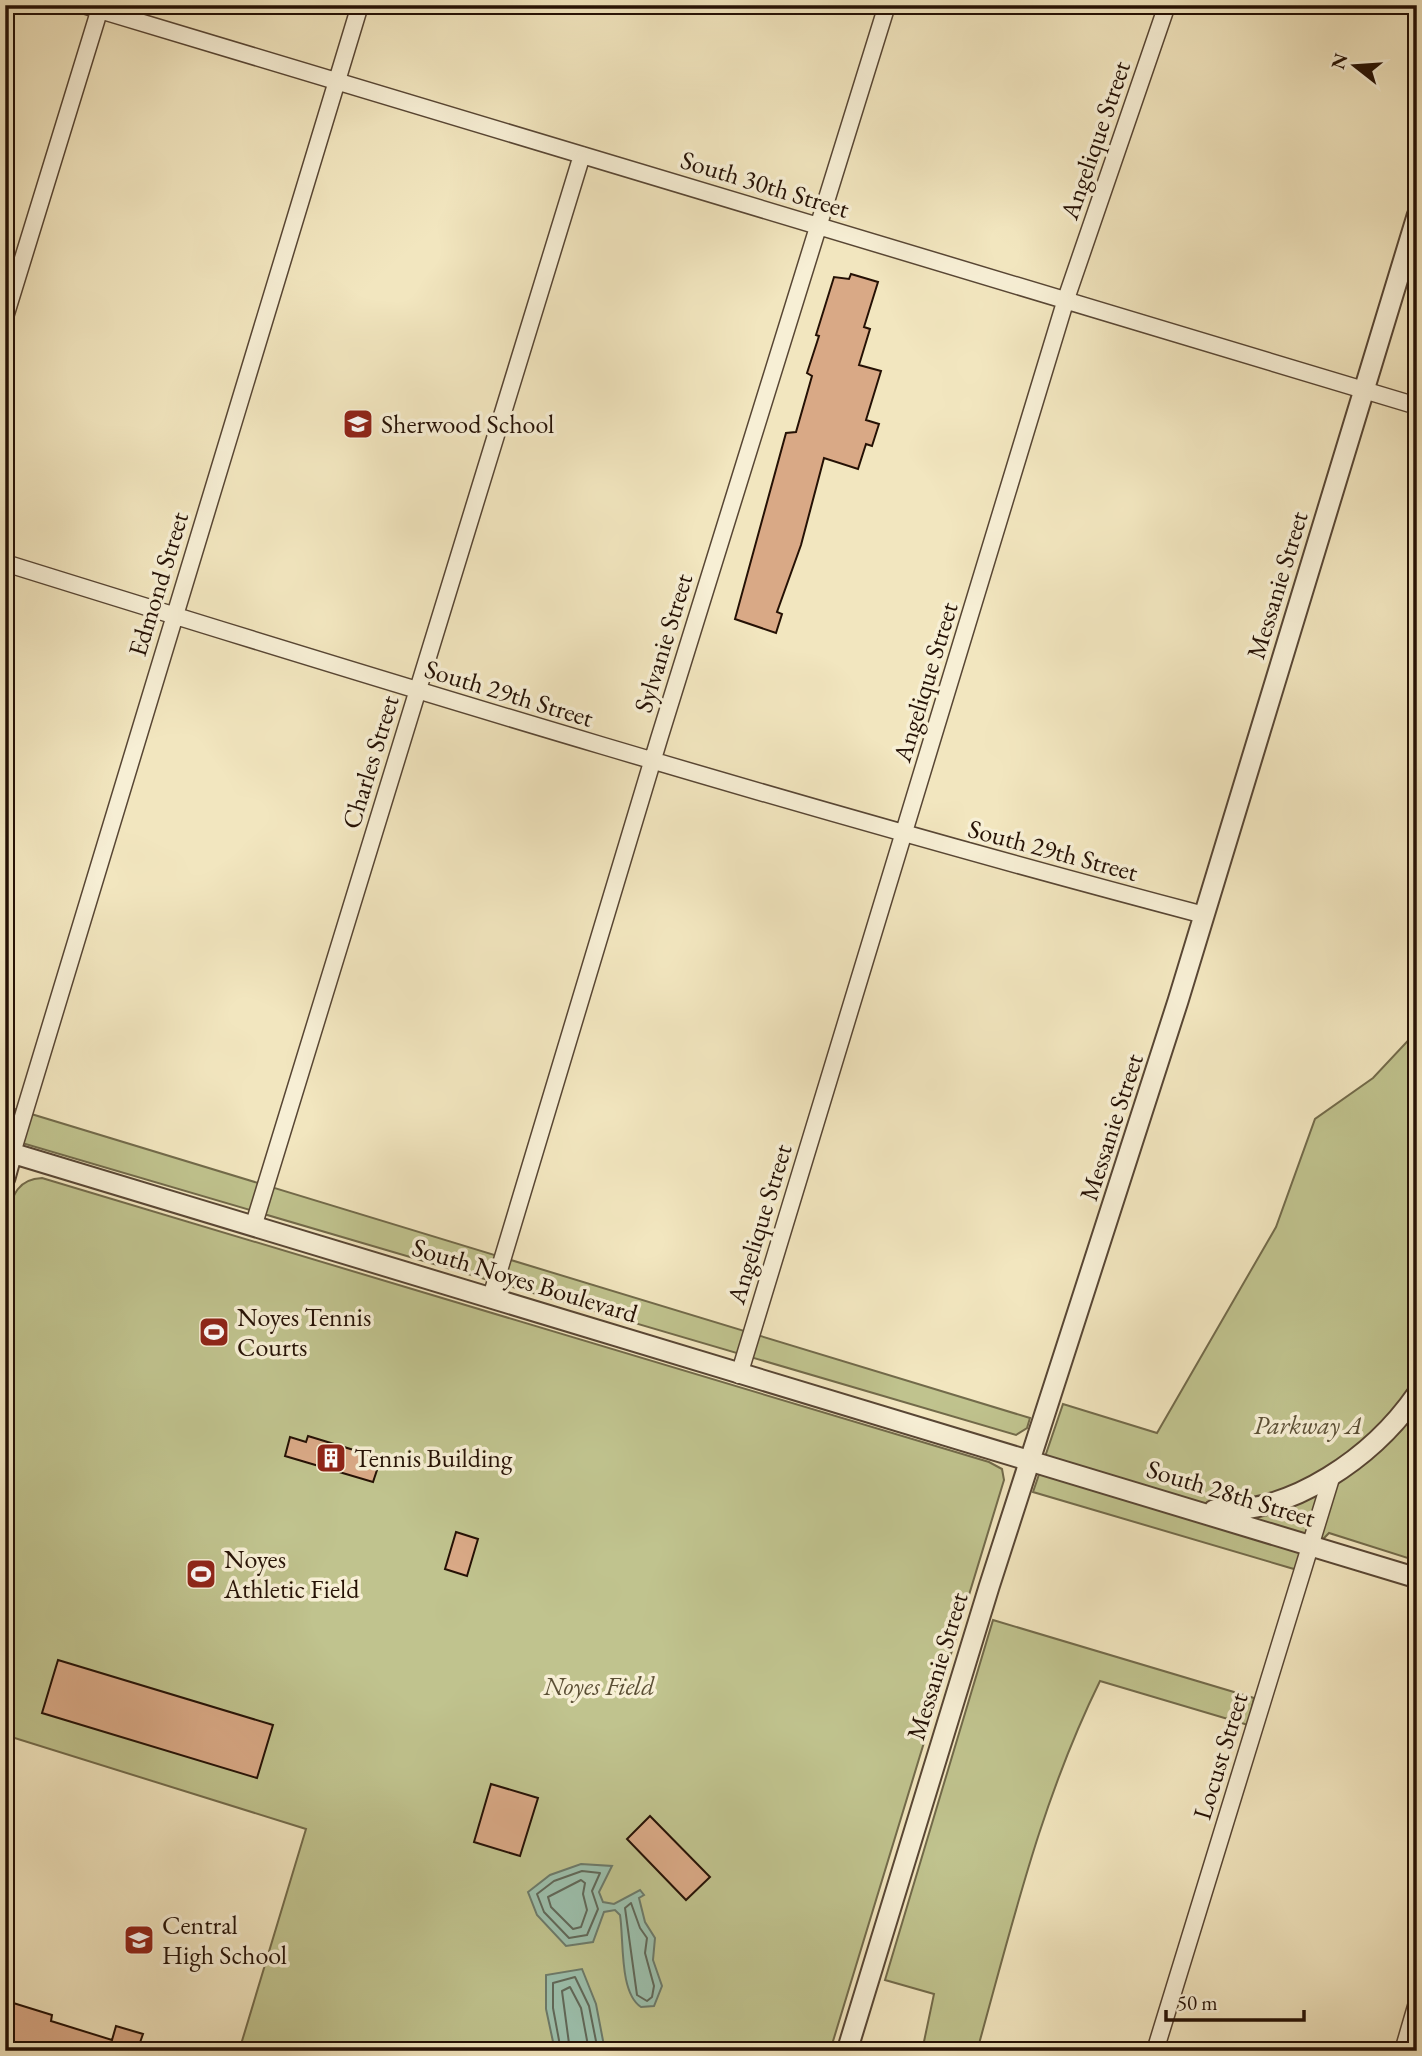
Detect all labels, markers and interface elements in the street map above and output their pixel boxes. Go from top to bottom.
north arrow [1320,32,1390,102]
text: N [1325,50,1354,72]
street label: Angelique Street [1052,56,1138,225]
street label: South 30th Street [677,142,853,226]
school or university icon: Sherwood School [341,407,375,441]
place label: Sherwood School [381,407,554,441]
street label: Messanie Street [1238,507,1316,663]
street label: Edmond Street [120,508,196,660]
street label: Sylvanie Street [626,569,700,717]
street label: Angelique Street [884,598,965,767]
street label: South 29th Street [421,651,597,735]
street label: Charles Street [334,691,406,833]
street label: South 29th Street [964,811,1142,889]
street label: Messanie Street [1071,1049,1151,1205]
street label: Angelique Street [718,1140,799,1309]
street label: South Noyes Boulevard [408,1230,643,1331]
place label: Noyes Tennis Courts [237,1300,371,1364]
sports icon: Noyes Tennis Courts [197,1315,231,1349]
park label: Parkway A [1254,1408,1362,1442]
building icon: Tennis Building [314,1441,348,1475]
place label: Tennis Building [354,1441,513,1475]
street label: South 28th Street [1143,1451,1319,1535]
place label: Noyes Athletic Field [223,1542,360,1606]
sports icon: Noyes Athletic Field [184,1557,218,1591]
street label: Messanie Street [898,1588,976,1744]
park label: Noyes Field [542,1669,655,1703]
street label: Locust Street [1185,1688,1255,1824]
place label: Central High School [162,1908,287,1972]
school or university icon: Central High School [122,1923,156,1957]
scale bar [1166,1979,1305,2023]
text: 50 m [1177,1989,1218,2016]

